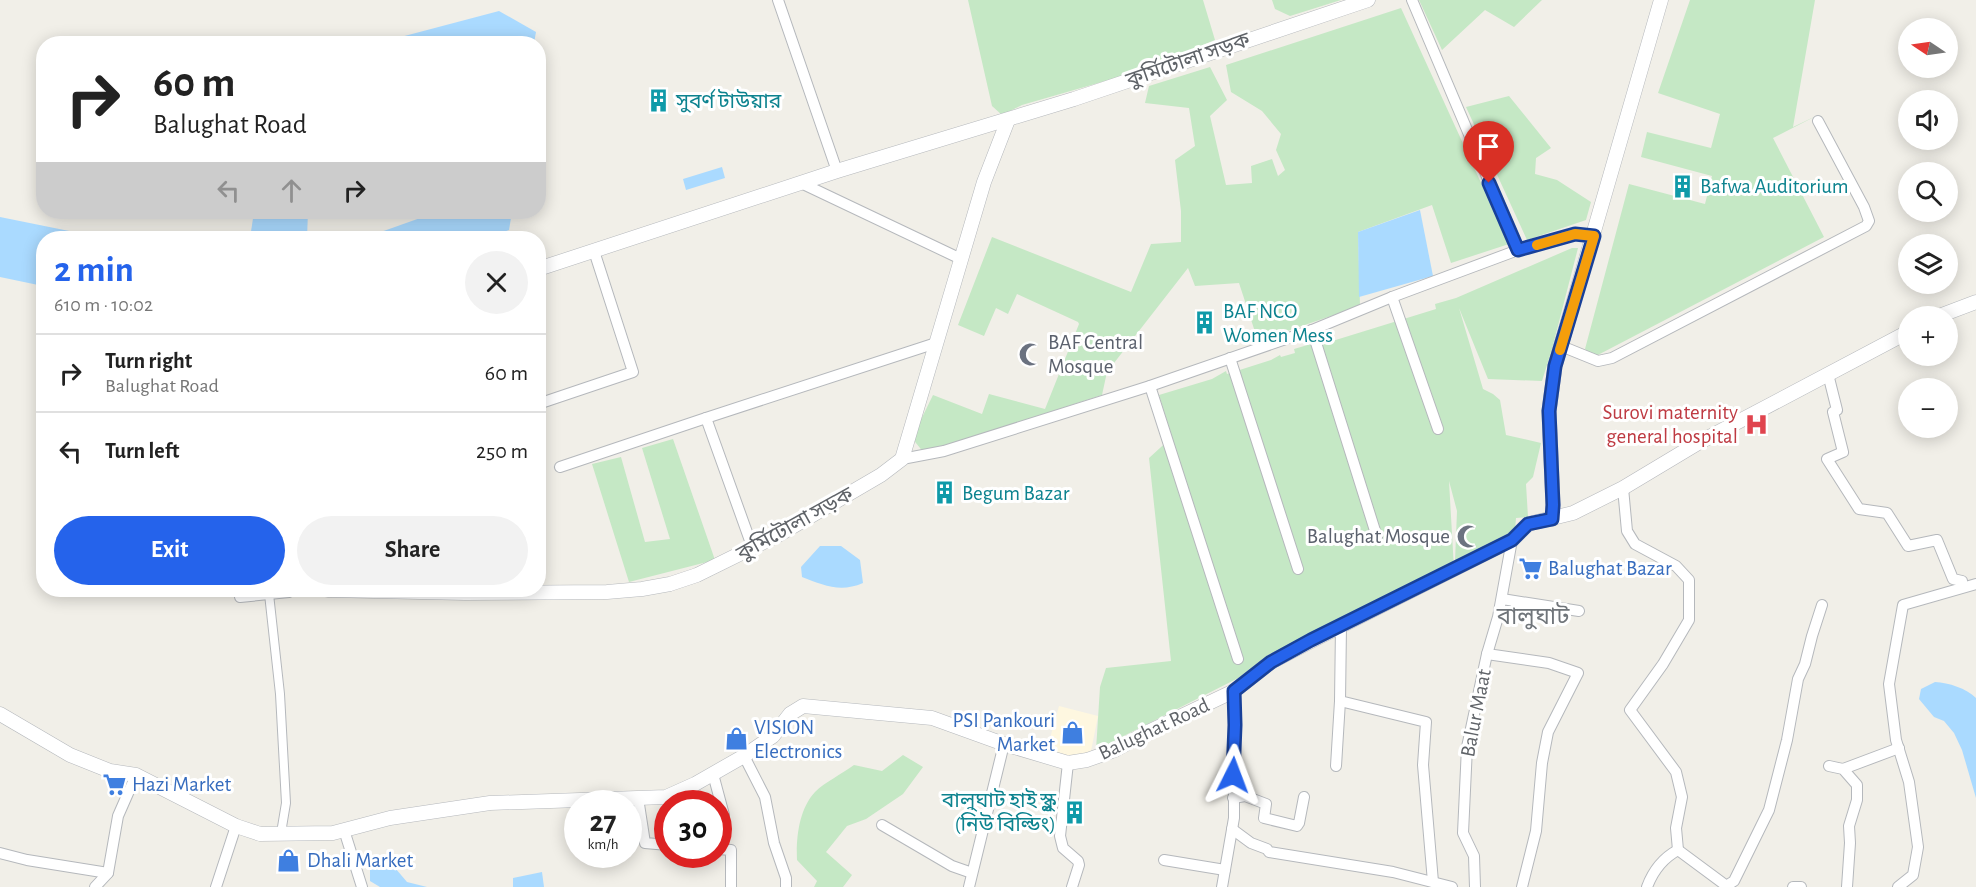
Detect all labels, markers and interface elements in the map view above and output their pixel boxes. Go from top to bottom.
north arrow [1898,18,1958,78]
map controls [1898,18,1958,438]
street label: কুর্মিটোলা সড়ক [1121,26,1254,92]
icon: right [54,60,132,138]
text: 60 m [153,62,235,104]
building icon: সুবর্ণ টাউয়ার [645,88,671,114]
place label: সুবর্ণ টাউয়ার [675,88,782,113]
button: sound [1898,90,1958,150]
text: Balughat Road [153,111,307,138]
pin [1463,121,1514,183]
icon: arrive [1472,130,1505,163]
button: search [1898,162,1958,222]
building icon: Bafwa Auditorium [1669,173,1695,199]
icon: left [212,174,245,207]
icon: ahead [275,174,308,207]
icon: right [338,174,371,207]
place label: Bafwa Auditorium [1700,176,1849,197]
button: layers [1898,234,1958,294]
button: close [465,251,528,314]
text: 2 min [54,252,134,288]
text: 610 m · 10:02 [54,295,153,315]
place label: BAF NCO Women Mess [1223,301,1333,346]
button: + [1898,306,1958,366]
building icon: BAF NCO Women Mess [1192,310,1218,336]
place label: BAF Central Mosque [1048,332,1143,377]
mosque icon: BAF Central Mosque [1017,341,1043,367]
text: Turn right [105,350,192,372]
icon: right [54,357,87,390]
text: 60 m [485,362,528,384]
text: Balughat Road [105,376,219,396]
button: − [1898,378,1958,438]
place label: Surovi maternity general hospital [1602,402,1738,447]
hospital icon: Surovi maternity general hospital [1743,411,1769,437]
icon: left [54,435,87,468]
text: Turn left [105,440,179,462]
text: 250 m [476,440,528,462]
street label: কুর্মিটোলা সড়ক [731,480,858,566]
building icon: Begum Bazar [931,480,957,506]
place label: Begum Bazar [962,483,1070,504]
button: Exit [54,516,285,585]
button: Share [297,516,528,585]
mosque icon: Balughat Mosque [1455,523,1481,549]
place label: Balughat Mosque [1307,526,1450,547]
supermarket icon: Balughat Bazar [1517,555,1543,581]
place label: Balughat Bazar [1548,558,1672,579]
district label: বালুঘাট [1496,602,1570,630]
street label: Balur Maat [1457,667,1495,759]
street label: Balughat Road [1095,694,1213,764]
place label: PSI Pankouri Market [952,710,1055,755]
place label: VISION Electronics [754,717,842,762]
shop icon: PSI Pankouri Market [1060,719,1086,745]
shop icon: VISION Electronics [723,726,749,752]
position arrow [1201,743,1265,807]
supermarket icon: Hazi Market [101,771,127,797]
place label: Hazi Market [132,774,231,795]
place label: বালুঘাট হাই স্কুল (নিউ বিল্ডিং) [941,788,1057,835]
speed limit sign: 30 [654,790,732,868]
building icon: বালুঘাট হাই স্কুল (নিউ বিল্ডিং) [1061,799,1087,825]
text: 27 [589,807,617,837]
text: km/h [588,837,618,852]
shop icon: Dhali Market [276,847,302,873]
place label: Dhali Market [307,850,413,871]

